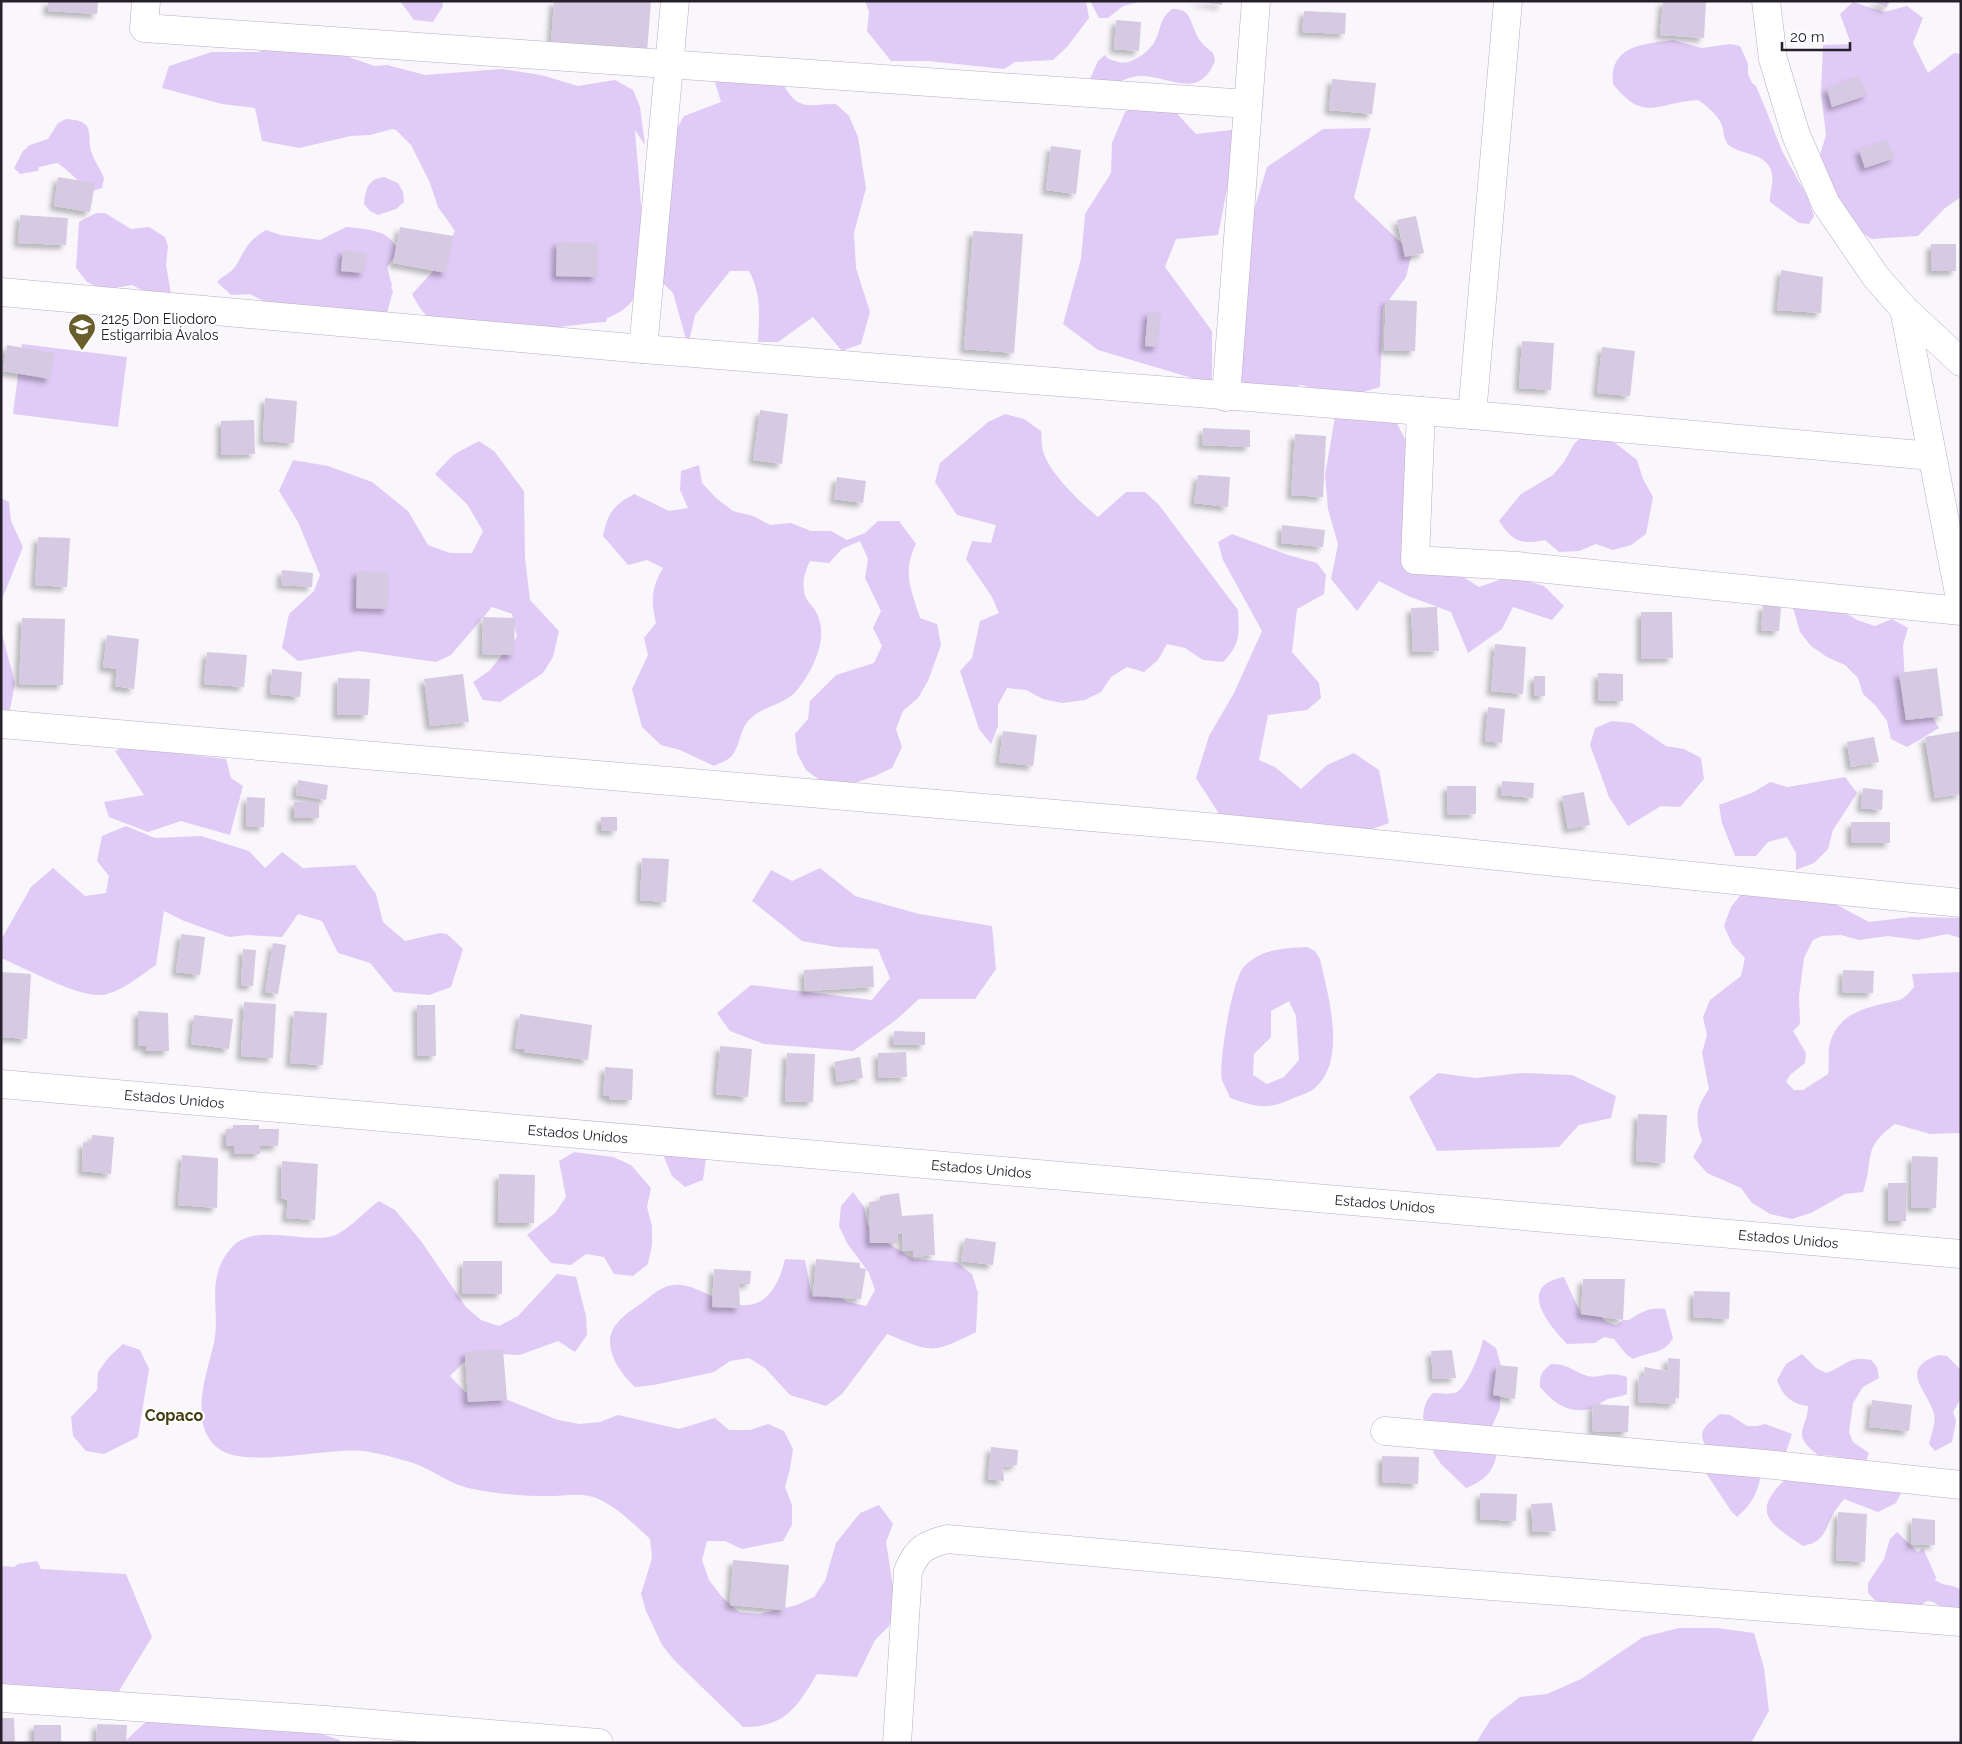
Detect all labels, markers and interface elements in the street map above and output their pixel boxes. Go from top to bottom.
scale bar [1782,20,1850,52]
text: 20 m [1790,28,1825,46]
place label: 2125 Don Eliodoro Estigarribia Ávalos [101,311,219,343]
school or university icon: 2125 Don Eliodoro Estigarribia Ávalos [67,312,97,351]
street label: Estados Unidos [124,1087,225,1111]
street label: Estados Unidos [527,1122,629,1146]
street label: Estados Unidos [931,1157,1032,1181]
street label: Estados Unidos [1334,1192,1436,1216]
street label: Estados Unidos [1737,1227,1839,1251]
district label: Copaco [145,1406,204,1425]

